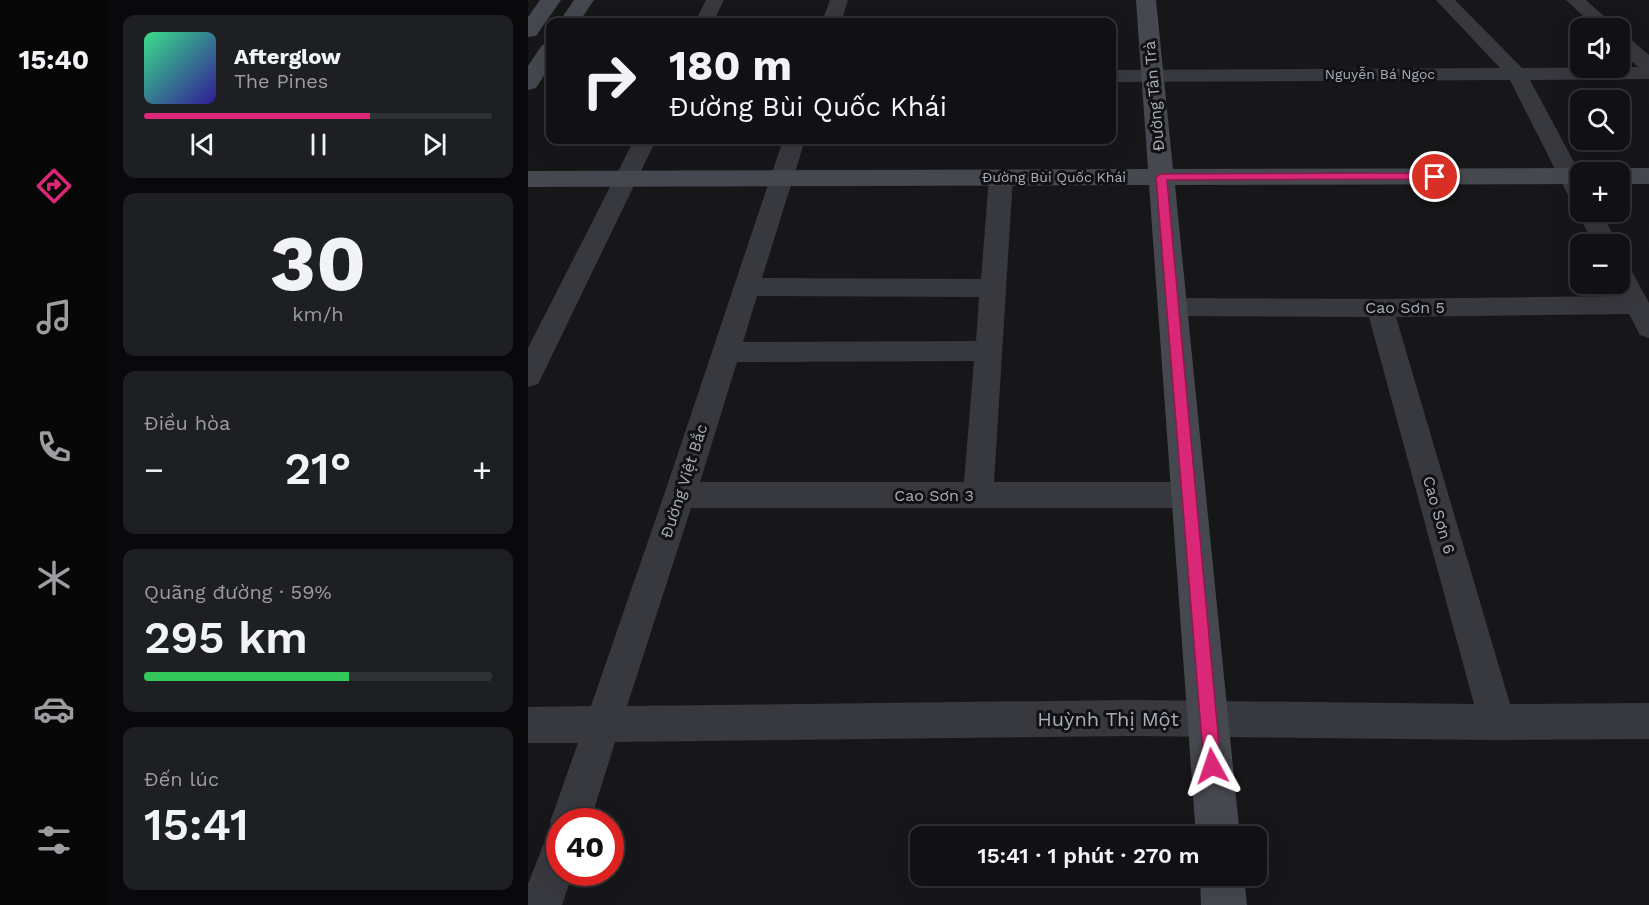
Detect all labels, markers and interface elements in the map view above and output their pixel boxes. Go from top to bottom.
map controls [1570,18,1630,294]
button: sound [1570,18,1630,78]
street label: Đường Tân Trà [1140,40,1168,152]
text: 180 m [669,41,792,90]
icon: right [570,42,648,120]
text: 15:40 [19,44,89,76]
text: Afterglow [234,44,341,69]
street label: Nguyễn Bá Ngọc [1325,66,1435,82]
text: The Pines [234,69,328,93]
button: search [1570,90,1630,150]
text: Đường Bùi Quốc Khái [669,91,947,123]
icon: previous [186,128,219,161]
icon: pause [302,128,335,161]
icon: next [418,128,451,161]
pin [1409,151,1460,202]
icon: arrive [1418,160,1451,193]
button: + [1570,162,1630,222]
icon: directions [33,165,75,207]
street label: Đường Bùi Quốc Khái [982,169,1126,185]
text: 30 [270,217,366,309]
button: − [1570,234,1630,294]
icon: music [33,296,75,338]
street label: Cao Sơn 5 [1365,298,1445,317]
text: km/h [292,302,344,326]
text: Điều hòa [144,411,230,435]
street label: Đường Việt Bắc [657,422,711,540]
icon: phone [33,426,75,468]
text: 21° [284,442,352,495]
text: − [144,450,164,489]
text: + [472,450,492,489]
street label: Cao Sơn 6 [1419,474,1459,556]
street label: Cao Sơn 3 [894,486,974,505]
icon: climate [33,557,75,599]
text: Quãng đường · 59% [144,580,332,604]
text: 295 km [144,611,308,664]
icon: car [33,688,75,730]
street label: Huỳnh Thị Một [1037,707,1179,731]
position arrow [1180,734,1244,798]
text: Đến lúc [144,767,219,791]
text: 15:41 [144,798,249,851]
speed limit sign: 40 [546,808,624,886]
icon: filters [33,819,75,861]
text: 15:41 · 1 phút · 270 m [977,843,1200,868]

